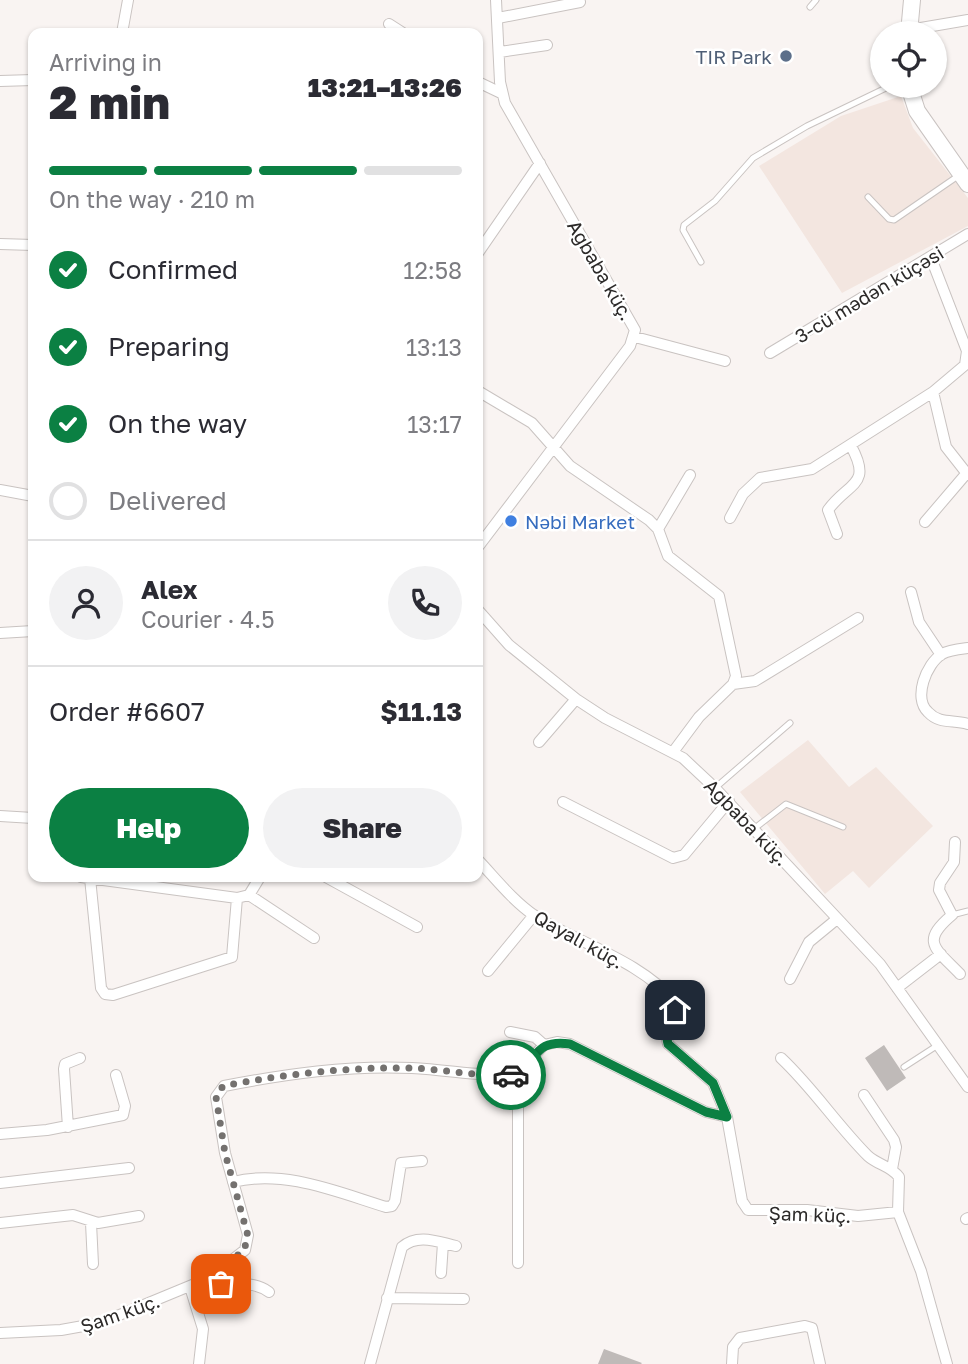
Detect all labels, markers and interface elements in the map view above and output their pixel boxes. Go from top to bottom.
map controls [870,21,947,98]
button: locate [870,21,947,98]
place label: TIR Park [695,45,772,68]
text: Arriving in [49,48,162,76]
marker: TIR Park [778,48,794,64]
text: 13:21–13:26 [308,72,462,103]
text: 2 min [49,74,170,129]
text: On the way · 210 m [49,185,255,213]
street label: Ağbaba küç. [563,216,639,324]
street label: 3-cü mədən küçəsi [791,241,947,347]
icon: check [49,251,87,289]
text: Confirmed [108,254,238,285]
text: 12:58 [403,256,462,284]
icon: check [49,328,87,366]
text: Preparing [108,331,230,362]
text: 13:13 [406,333,462,361]
icon: check [49,405,87,443]
text: On the way [108,408,247,439]
text: 13:17 [407,410,462,438]
text: Delivered [108,485,227,516]
place label: Nəbi Market [525,510,635,533]
marker: Nəbi Market [503,513,519,529]
button: person [49,566,123,640]
button: phone [388,566,462,640]
text: Alex [141,574,198,605]
text: Courier · 4.5 [141,605,274,633]
text: Order #6607 [49,696,205,727]
text: $11.13 [380,696,462,727]
street label: Ağbaba küç. [700,774,794,870]
button: Help [49,788,249,868]
button: Share [263,788,462,868]
street label: Qayalı küç. [530,905,628,973]
pin [645,980,705,1040]
icon: home [656,991,694,1029]
courier [476,1040,546,1110]
icon: car [492,1056,530,1094]
street label: Şam küç. [768,1201,852,1227]
pin [191,1254,251,1314]
icon: bag [202,1265,240,1303]
street label: Şam küç. [77,1289,163,1337]

